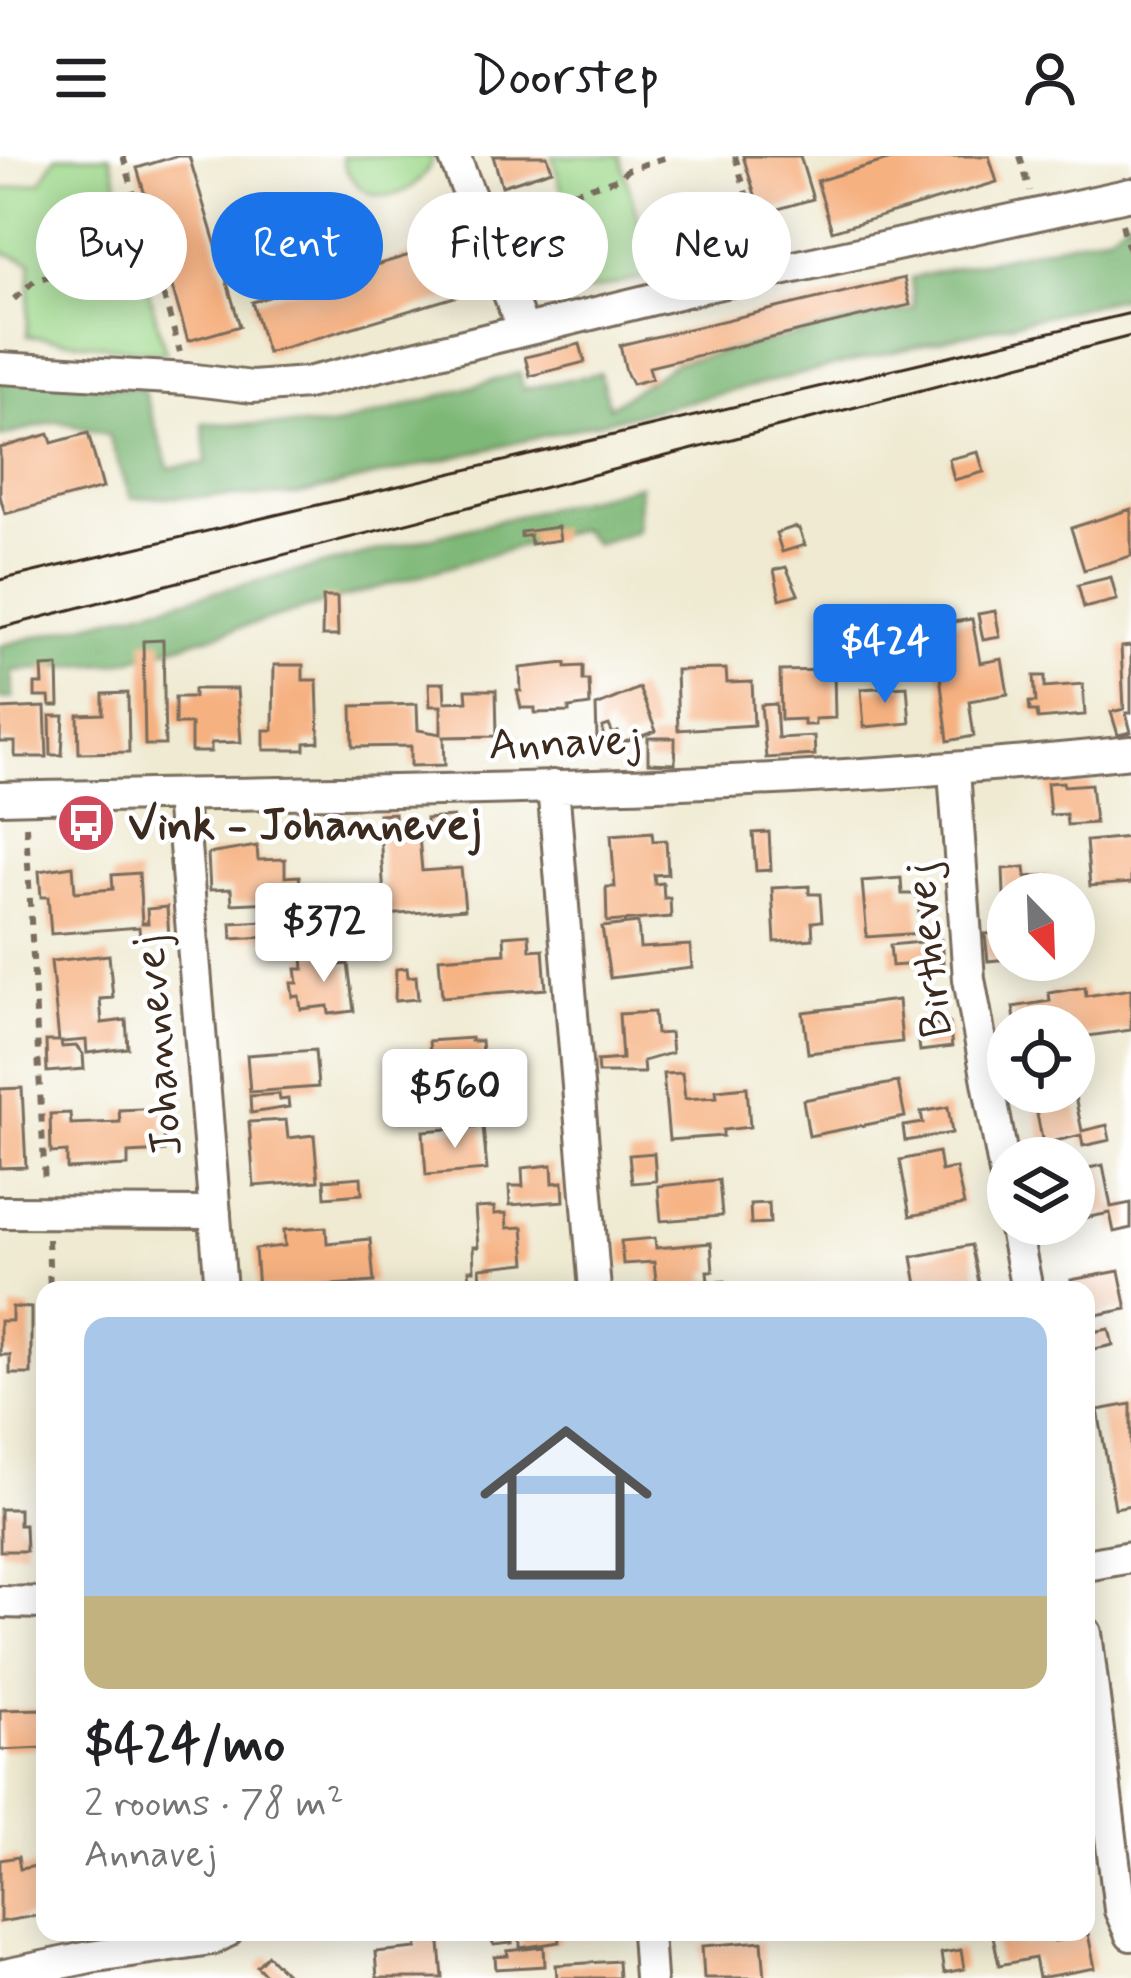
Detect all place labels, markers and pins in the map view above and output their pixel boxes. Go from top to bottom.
pin: $424 [814,604,956,706]
bus stop icon: Vink - Johannevej [55,792,117,854]
place label: Vink - Johannevej [128,797,481,856]
pin: $372 [253,883,395,985]
pin: $560 [384,1049,526,1151]

